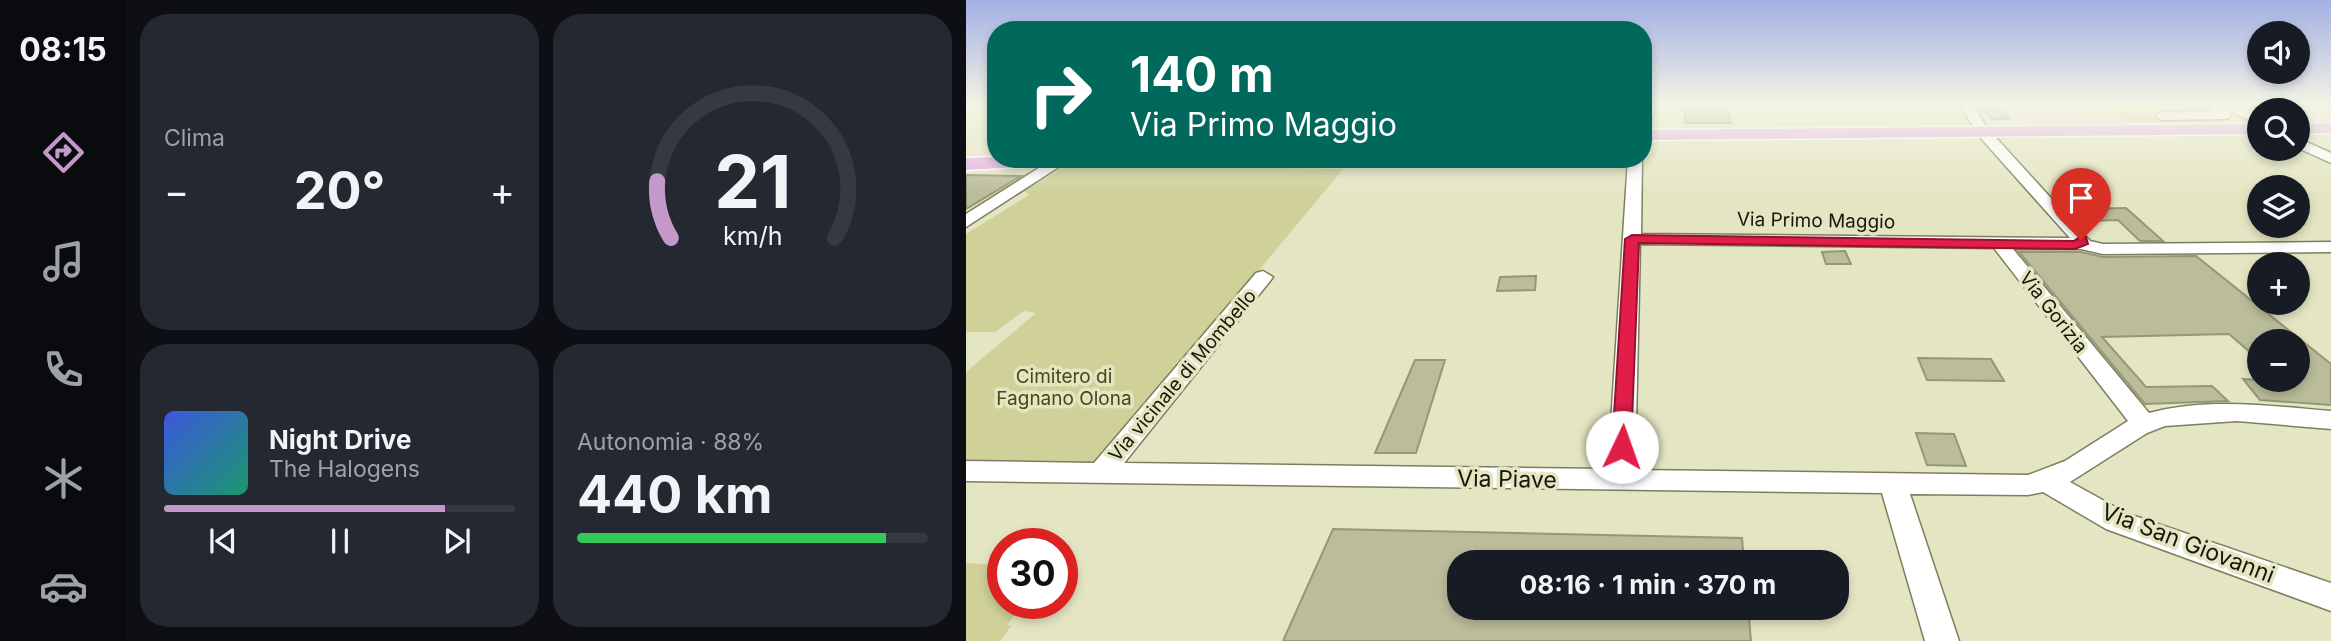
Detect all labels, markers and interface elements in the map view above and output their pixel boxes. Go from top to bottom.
map controls [2247,21,2310,392]
button: sound [2247,21,2310,84]
text: 08:15 [19,30,107,69]
text: 140 m [1130,45,1274,104]
icon: right [1015,49,1106,140]
button: search [2247,98,2310,161]
text: Via Primo Maggio [1130,105,1397,144]
text: Clima [164,124,225,152]
icon: directions [39,128,88,177]
text: 21 [714,137,791,226]
text: 20° [294,159,385,222]
text: − [164,168,189,214]
text: + [490,168,515,214]
pin [2051,168,2111,240]
button: layers [2247,175,2310,238]
icon: arrive [2062,179,2100,217]
street label: Via Primo Maggio [1737,208,1895,233]
text: km/h [723,221,782,251]
icon: music [39,237,88,286]
button: + [2247,252,2310,315]
street label: Via Gorizia [2015,267,2093,358]
street label: Via vicinale di Mombello [1104,285,1261,466]
button: − [2247,329,2310,392]
icon: phone [39,345,88,394]
park label: Cimitero di Fagnano Olona [996,365,1132,410]
position arrow [1585,410,1659,484]
text: Night Drive [269,424,411,455]
text: Autonomia · 88% [577,428,764,456]
icon: climate [39,454,88,503]
text: The Halogens [269,455,420,483]
text: 440 km [577,463,772,526]
street label: Via Piave [1457,464,1557,494]
street label: Via San Giovanni [2098,497,2278,589]
icon: previous [204,522,242,560]
icon: pause [321,522,359,560]
icon: next [438,522,476,560]
speed limit sign: 30 [987,528,1078,619]
icon: car [39,562,88,611]
text: 08:16 · 1 min · 370 m [1520,569,1776,600]

